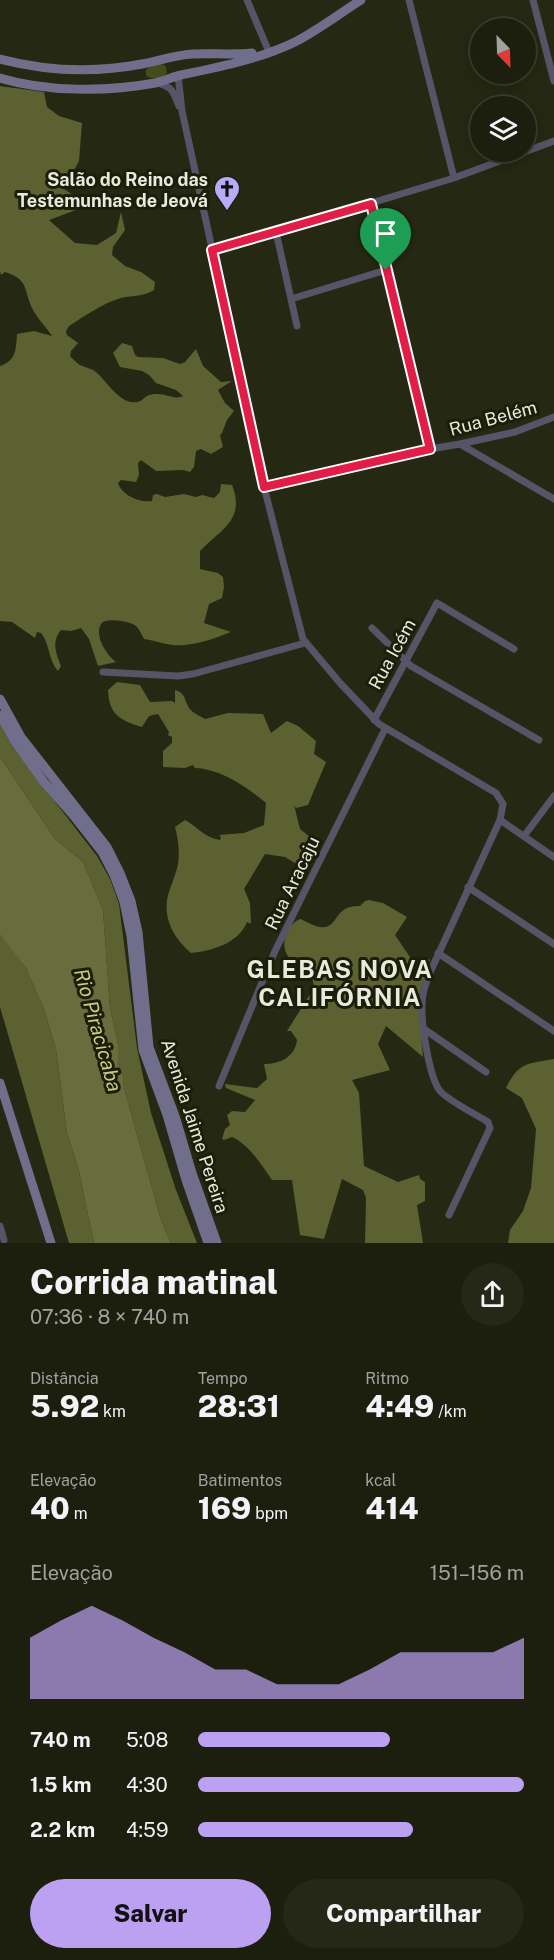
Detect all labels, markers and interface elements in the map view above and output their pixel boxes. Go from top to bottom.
north arrow [470,18,536,84]
map controls [470,18,536,162]
button: layers [470,96,536,162]
place label: Salão do Reino das Testemunhas de Jeová [17,169,208,211]
church icon: Salão do Reino das Testemunhas de Jeová [212,174,242,212]
pin [360,208,411,270]
icon: arrive [369,217,402,250]
street label: Rua Belém [447,396,539,440]
street label: Rua Icém [364,615,420,693]
street label: Rua Aracaju [260,833,324,933]
district label: GLEBAS NOVA CALIFÓRNIA [246,955,434,1011]
water label: Rio Piracicaba [69,966,127,1094]
street label: Avenida Jaime Pereira [157,1036,233,1216]
text: Corrida matinal [30,1263,278,1301]
button: share [461,1263,524,1326]
text: 07:36 · 8 × 740 m [30,1305,189,1329]
text: Distância [30,1369,99,1388]
text: Tempo [198,1369,248,1388]
text: Ritmo [365,1369,409,1388]
text: 5.92 [30,1388,99,1424]
text: 28:31 [198,1388,280,1424]
text: 4:49 [365,1388,434,1424]
text: km [99,1402,126,1421]
text: /km [434,1402,467,1421]
text: Elevação [30,1471,96,1490]
text: Batimentos [198,1471,282,1490]
text: kcal [365,1471,396,1490]
text: 40 [30,1490,70,1526]
text: 169 [198,1490,251,1526]
text: 414 [365,1490,419,1526]
text: m [70,1504,88,1523]
text: bpm [251,1504,288,1523]
text: Elevação [30,1561,113,1585]
text: 151–156 m [430,1561,524,1585]
text: 740 m [30,1728,91,1752]
text: 5:08 [126,1728,168,1752]
text: 1.5 km [30,1773,91,1797]
text: 4:30 [126,1773,168,1797]
text: 2.2 km [30,1818,95,1842]
text: 4:59 [126,1818,168,1842]
button: Salvar [30,1879,271,1948]
button: Compartilhar [283,1879,524,1948]

